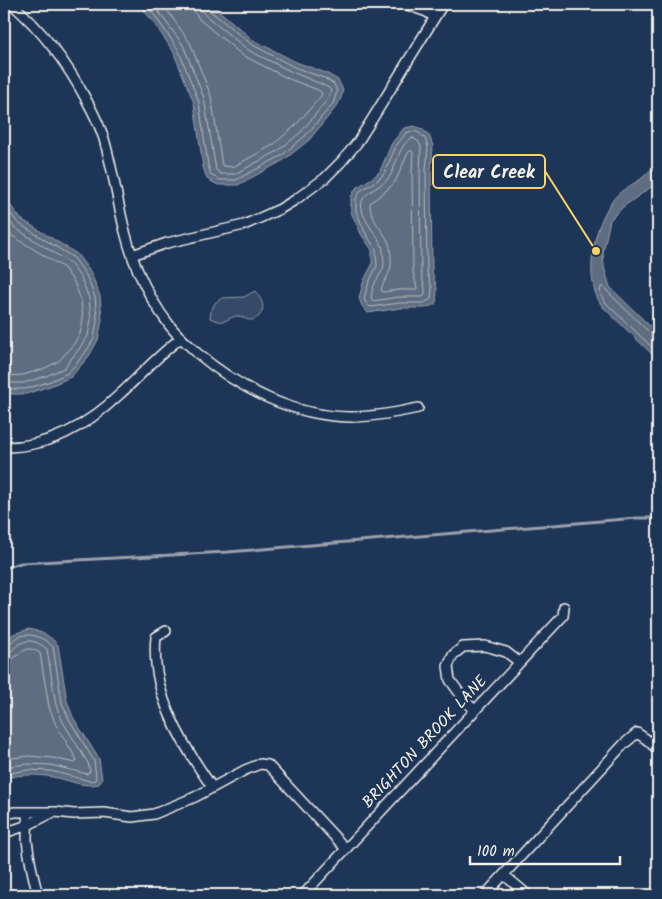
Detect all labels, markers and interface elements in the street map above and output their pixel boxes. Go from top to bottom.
callout: Clear Creek [433,155,545,188]
text: Clear Creek [443,159,536,188]
street label: BRIGHTON BROOK LANE [356,669,494,814]
scale bar [470,834,620,866]
text: 100 m [477,840,515,864]

